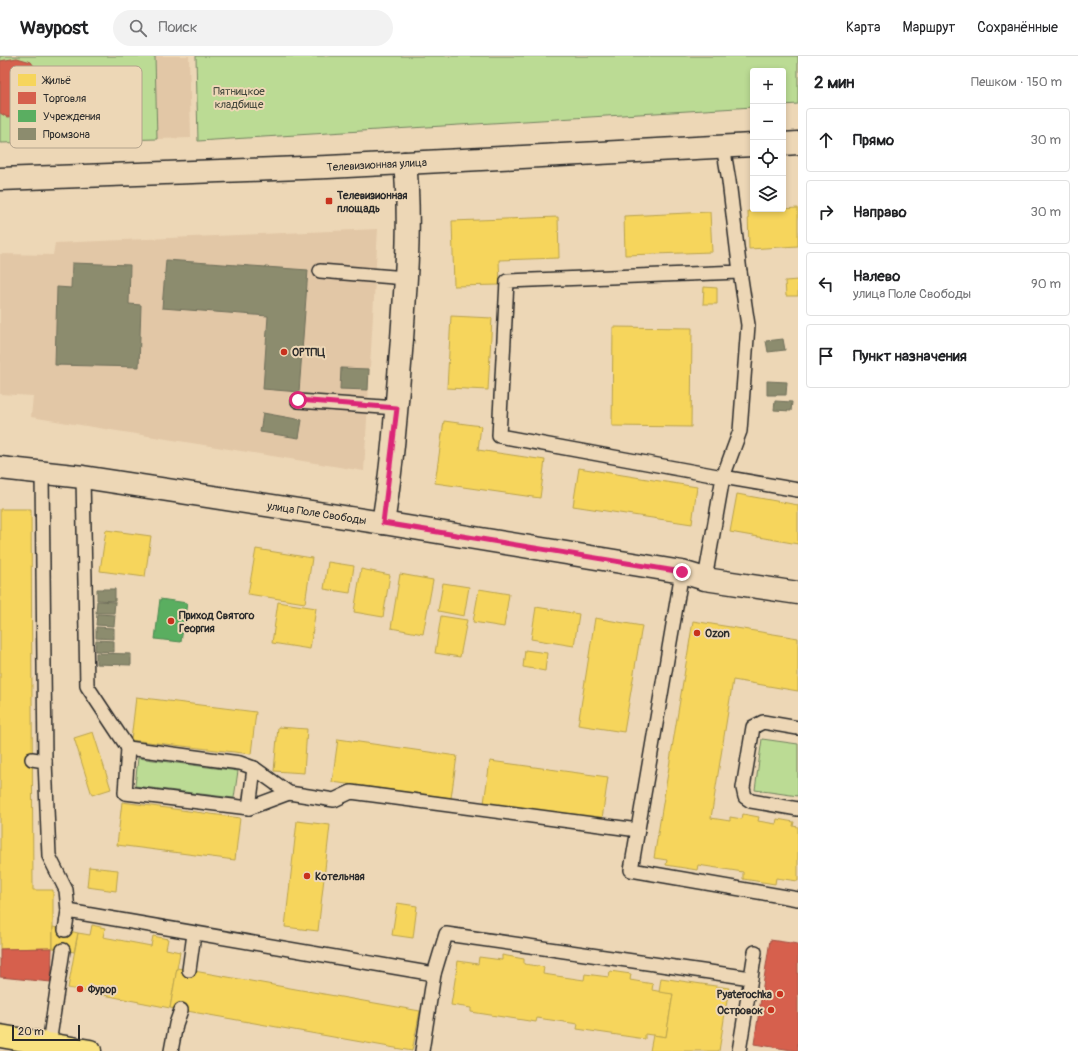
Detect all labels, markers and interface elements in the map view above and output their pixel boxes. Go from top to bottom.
search box [113,10,393,46]
text: Waypost [20,16,89,40]
icon: search [127,17,149,39]
text: Поиск [159,18,198,37]
text: Карта [846,19,881,36]
text: Маршрут [903,19,955,36]
text: Сохранённые [977,19,1058,36]
legend [10,66,142,148]
map controls [750,68,786,212]
button: + [750,68,786,104]
text: 2 мин [814,72,854,93]
text: Жильё [41,74,71,87]
text: Пешком · 150 m [971,74,1062,90]
park label: Пятницкое кладбище [213,85,265,111]
text: Торговля [43,92,86,105]
button: − [750,104,786,140]
text: Учреждения [43,110,100,123]
text: Промзона [43,128,90,141]
icon: ahead [815,129,837,151]
text: Прямо [853,131,894,150]
text: 30 m [1031,132,1061,148]
button: locate [750,140,786,176]
street label: Телевизионная улица [326,155,427,174]
button: layers [750,176,786,212]
place label: Телевизионная площадь [336,189,407,215]
marker: Телевизионная площадь [324,196,334,206]
icon: right [815,201,837,223]
text: Направо [853,203,907,222]
text: 30 m [1031,204,1061,220]
text: Налево [853,267,900,286]
icon: left [815,273,837,295]
text: 90 m [1031,276,1061,292]
text: улица Поле Свободы [853,286,971,302]
icon: arrive [815,345,837,367]
place label: ОРТПЦ [292,346,325,359]
marker: ОРТПЦ [279,347,289,357]
text: Пункт назначения [853,347,967,366]
route start [289,391,307,409]
street label: улица Поле Свободы [265,499,367,527]
route end [673,563,691,581]
place label: Приход Святого Георгия [179,609,255,635]
marker: Приход Святого Георгия [166,616,176,626]
place label: Ozon [705,627,730,640]
marker: Ozon [692,628,702,638]
place label: Котельная [315,870,365,883]
marker: Котельная [302,871,312,881]
place label: Фурор [87,983,116,996]
marker: Фурор [75,984,85,994]
place label: Pyaterochka [717,988,772,1001]
marker: Pyaterochka [775,989,785,999]
place label: Островок [717,1004,763,1017]
marker: Островок [766,1005,776,1015]
scale bar [12,1023,80,1042]
text: 20 m [18,1025,44,1038]

